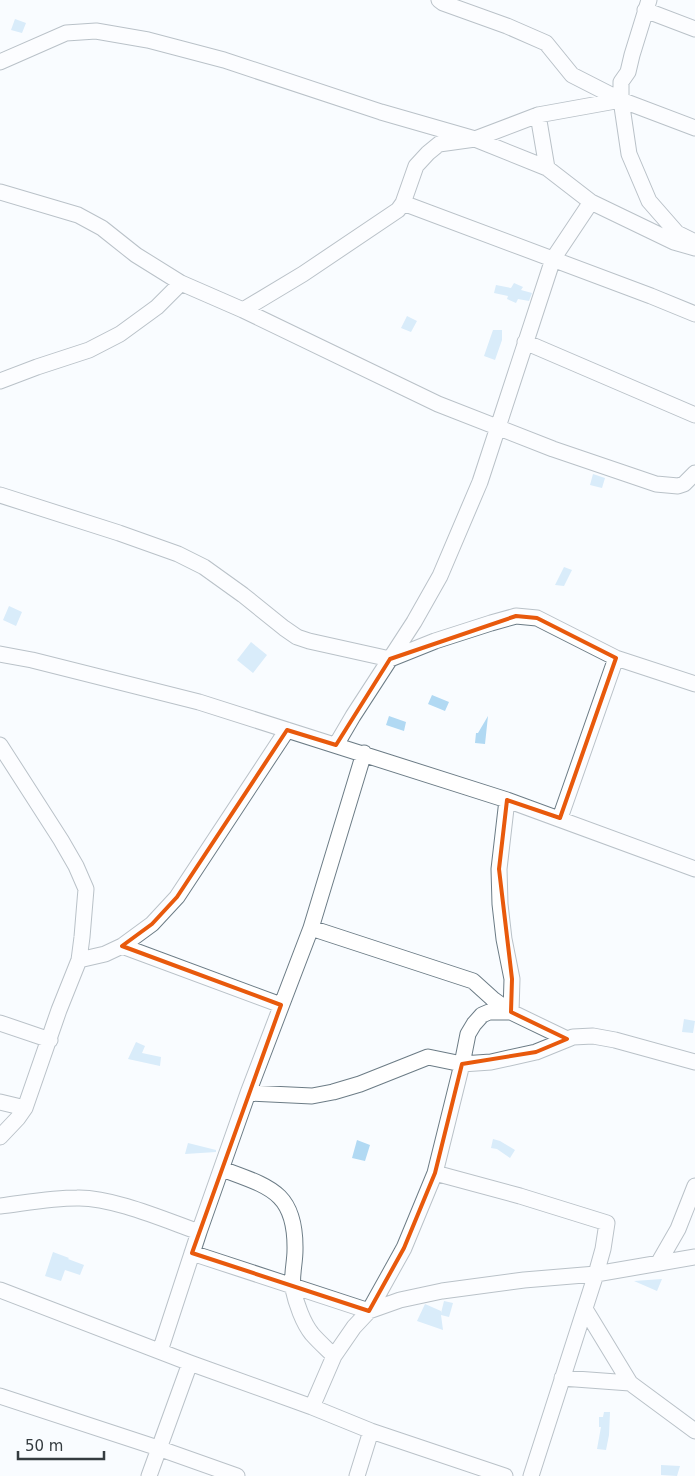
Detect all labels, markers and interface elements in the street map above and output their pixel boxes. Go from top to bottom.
scale bar [18,1428,104,1460]
text: 50 m [25,1437,63,1455]

